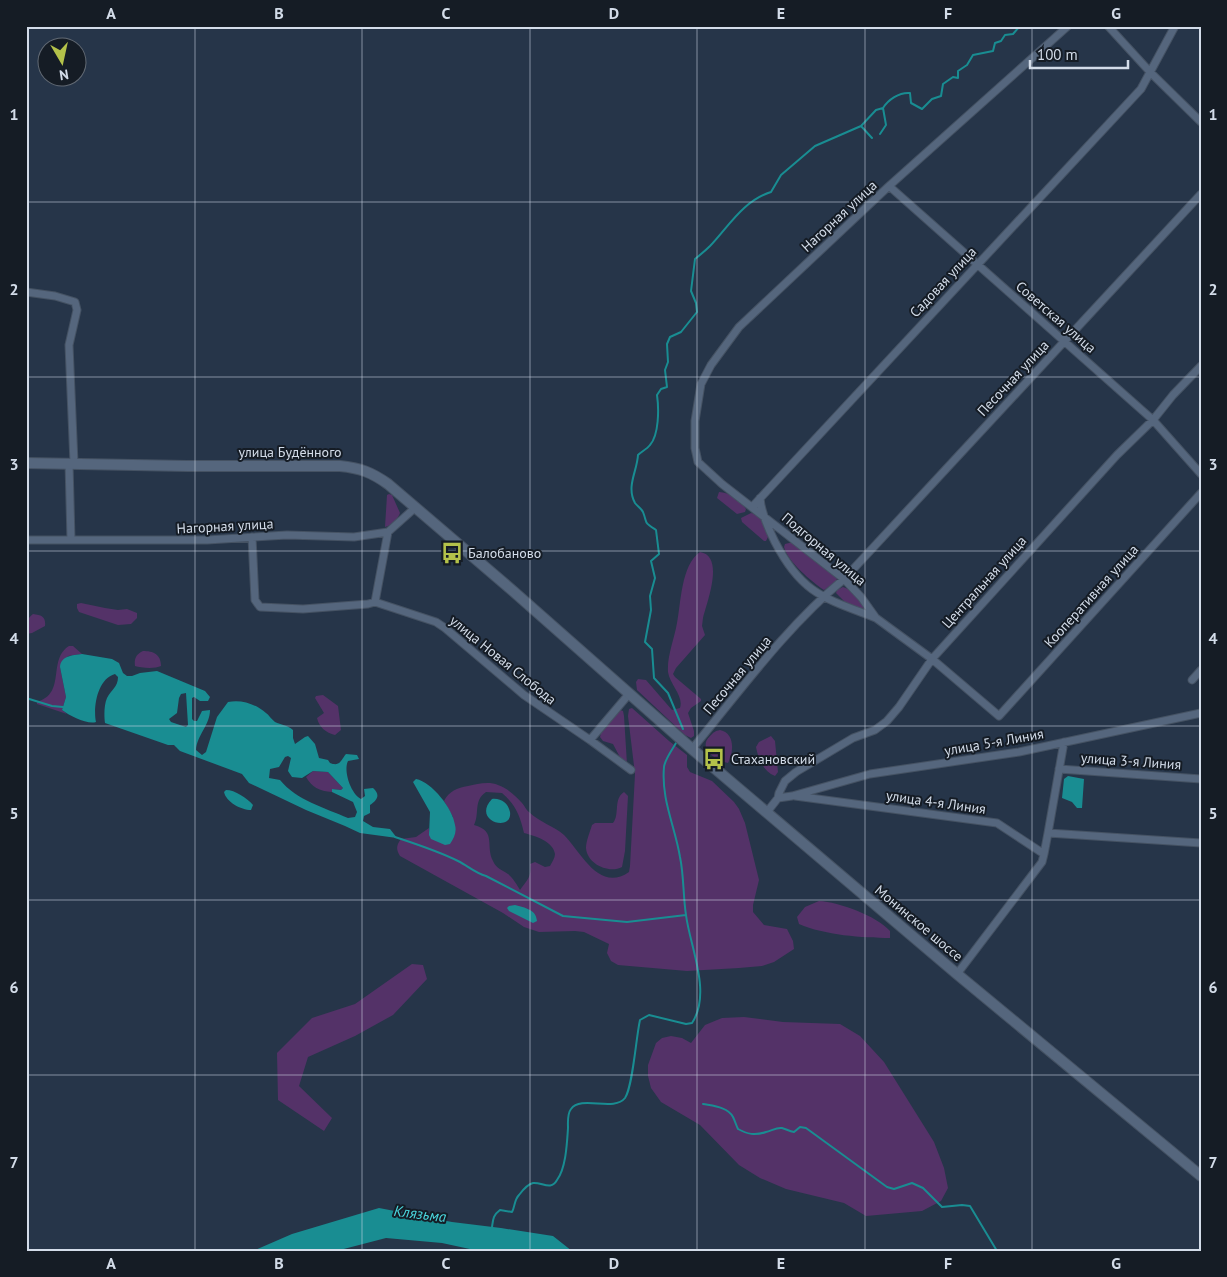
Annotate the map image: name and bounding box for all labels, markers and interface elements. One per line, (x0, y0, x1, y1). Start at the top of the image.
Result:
text: A (106, 3, 116, 23)
text: B (274, 3, 284, 23)
text: C (442, 3, 451, 23)
text: D (609, 3, 619, 23)
text: E (777, 3, 785, 23)
text: F (944, 3, 952, 23)
text: G (1111, 3, 1121, 23)
north arrow (38, 38, 88, 88)
scale bar (1030, 38, 1127, 70)
text: 100 m (1037, 45, 1078, 64)
text: N (58, 65, 70, 84)
text: 1 (9, 104, 19, 124)
text: 1 (1208, 104, 1218, 124)
street label: Нагорная улица (797, 176, 881, 256)
street label: Садовая улица (906, 243, 980, 321)
street label: Советская улица (1012, 277, 1100, 357)
text: 2 (9, 279, 19, 299)
text: 2 (1208, 279, 1218, 299)
street label: Песочная улица (973, 336, 1053, 420)
street label: улица Будённого (238, 443, 342, 461)
text: 3 (9, 454, 19, 474)
text: 3 (1208, 454, 1218, 474)
street label: Подгорная улица (778, 508, 870, 590)
street label: Нагорная улица (176, 514, 274, 538)
street label: Центральная улица (938, 532, 1030, 632)
bus stop icon: Балобаново (439, 540, 465, 566)
street label: Кооперативная улица (1040, 541, 1142, 651)
place label: Балобаново (468, 544, 541, 562)
street label: улица Новая Слобода (446, 611, 560, 709)
text: 4 (9, 628, 19, 648)
text: 4 (1208, 628, 1218, 648)
street label: Песочная улица (699, 632, 775, 718)
street label: улица 5-я Линия (943, 724, 1045, 760)
bus stop icon: Стахановский (701, 746, 727, 772)
street label: улица 3-я Линия (1080, 749, 1182, 773)
place label: Стахановский (731, 750, 815, 768)
street label: улица 4-я Линия (885, 786, 987, 818)
text: 5 (9, 803, 19, 823)
text: 5 (1208, 803, 1218, 823)
street label: Монинское шоссе (871, 881, 967, 965)
text: 6 (9, 977, 19, 997)
text: 6 (1208, 977, 1218, 997)
text: 7 (9, 1152, 19, 1172)
text: 7 (1208, 1152, 1218, 1172)
water label: Клязьма (393, 1201, 448, 1226)
text: A (106, 1253, 116, 1273)
text: B (274, 1253, 284, 1273)
text: C (442, 1253, 451, 1273)
text: D (609, 1253, 619, 1273)
text: E (777, 1253, 785, 1273)
text: F (944, 1253, 952, 1273)
text: G (1111, 1253, 1121, 1273)

